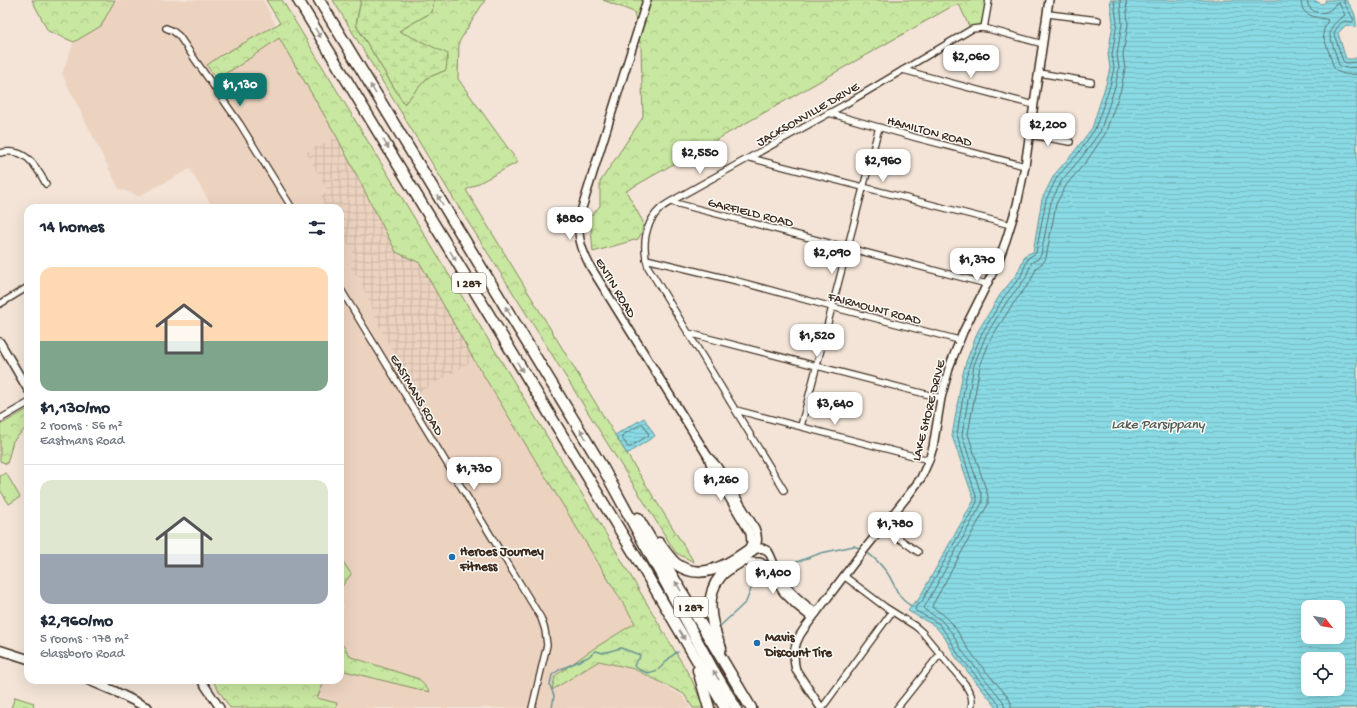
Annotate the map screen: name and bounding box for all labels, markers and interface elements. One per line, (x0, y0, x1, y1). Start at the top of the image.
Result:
one-way arrow (314, 28, 322, 38)
pin: $2,060 (938, 45, 1004, 79)
text: $2,060 (952, 50, 990, 65)
pin: $1,130 (207, 73, 273, 107)
text: $1,130 (223, 78, 257, 93)
street label: JACKSONVILLE DRIVE (754, 79, 863, 151)
one-way arrow (369, 84, 377, 94)
pin: $2,200 (1015, 113, 1081, 147)
street label: HAMILTON ROAD (885, 114, 974, 151)
text: $2,200 (1029, 118, 1067, 133)
one-way arrow (382, 138, 389, 150)
pin: $2,550 (667, 141, 733, 175)
text: $2,550 (681, 146, 719, 161)
pin: $2,960 (850, 149, 916, 183)
text: $2,960 (865, 154, 901, 169)
one-way arrow (437, 194, 444, 206)
street label: GARFIELD ROAD (706, 196, 795, 231)
pin: $880 (546, 207, 594, 241)
text: $880 (556, 212, 584, 227)
icon: filters (306, 217, 328, 239)
text: 14 homes (40, 218, 104, 238)
pin: $2,090 (799, 241, 865, 275)
text: $2,090 (813, 246, 851, 261)
pin: $1,370 (944, 248, 1010, 282)
one-way arrow (449, 251, 457, 261)
text: $1,370 (959, 253, 995, 268)
street label: ENTIN ROAD (591, 256, 639, 321)
road number: I 287 (452, 273, 486, 293)
street label: FAIRMOUNT ROAD (825, 289, 923, 329)
icon: home (148, 293, 220, 365)
one-way arrow (504, 306, 512, 316)
pin: $1,520 (784, 324, 850, 358)
text: $1,520 (799, 329, 835, 344)
street label: EASTMANS ROAD (386, 352, 446, 439)
street label: LAKE SHORE DRIVE (910, 358, 949, 463)
one-way arrow (517, 361, 524, 373)
pin: $3,640 (802, 392, 868, 426)
text: $3,640 (817, 397, 853, 412)
text: $1,130/mo (40, 399, 110, 419)
water label: Lake Parsippany (1111, 417, 1206, 434)
text: 2 rooms · 56 m² (40, 419, 123, 434)
one-way arrow (579, 428, 586, 440)
text: Eastmans Road (40, 434, 124, 449)
pin: $1,730 (441, 457, 507, 491)
text: $1,730 (456, 462, 492, 477)
pin: $1,260 (688, 468, 754, 502)
text: $1,260 (703, 473, 739, 488)
icon: home (148, 506, 220, 578)
pin: $1,780 (862, 512, 928, 546)
text: $1,780 (877, 517, 913, 532)
place label: Heroes Journey Fitness (459, 545, 544, 575)
marker: Heroes Journey Fitness (447, 552, 457, 562)
pin: $1,400 (740, 561, 806, 595)
text: $1,400 (755, 566, 791, 581)
one-way arrow (675, 580, 682, 592)
road number: I 287 (674, 597, 708, 617)
north arrow (1301, 600, 1345, 644)
map controls (1301, 600, 1345, 696)
text: $2,960/mo (40, 612, 113, 632)
one-way arrow (679, 629, 686, 641)
place label: Mavis Discount Tire (764, 631, 833, 661)
text: 5 rooms · 178 m² (40, 632, 129, 647)
marker: Mavis Discount Tire (752, 638, 762, 648)
text: Glassboro Road (40, 647, 124, 662)
button: locate (1301, 652, 1345, 696)
one-way arrow (712, 669, 719, 681)

